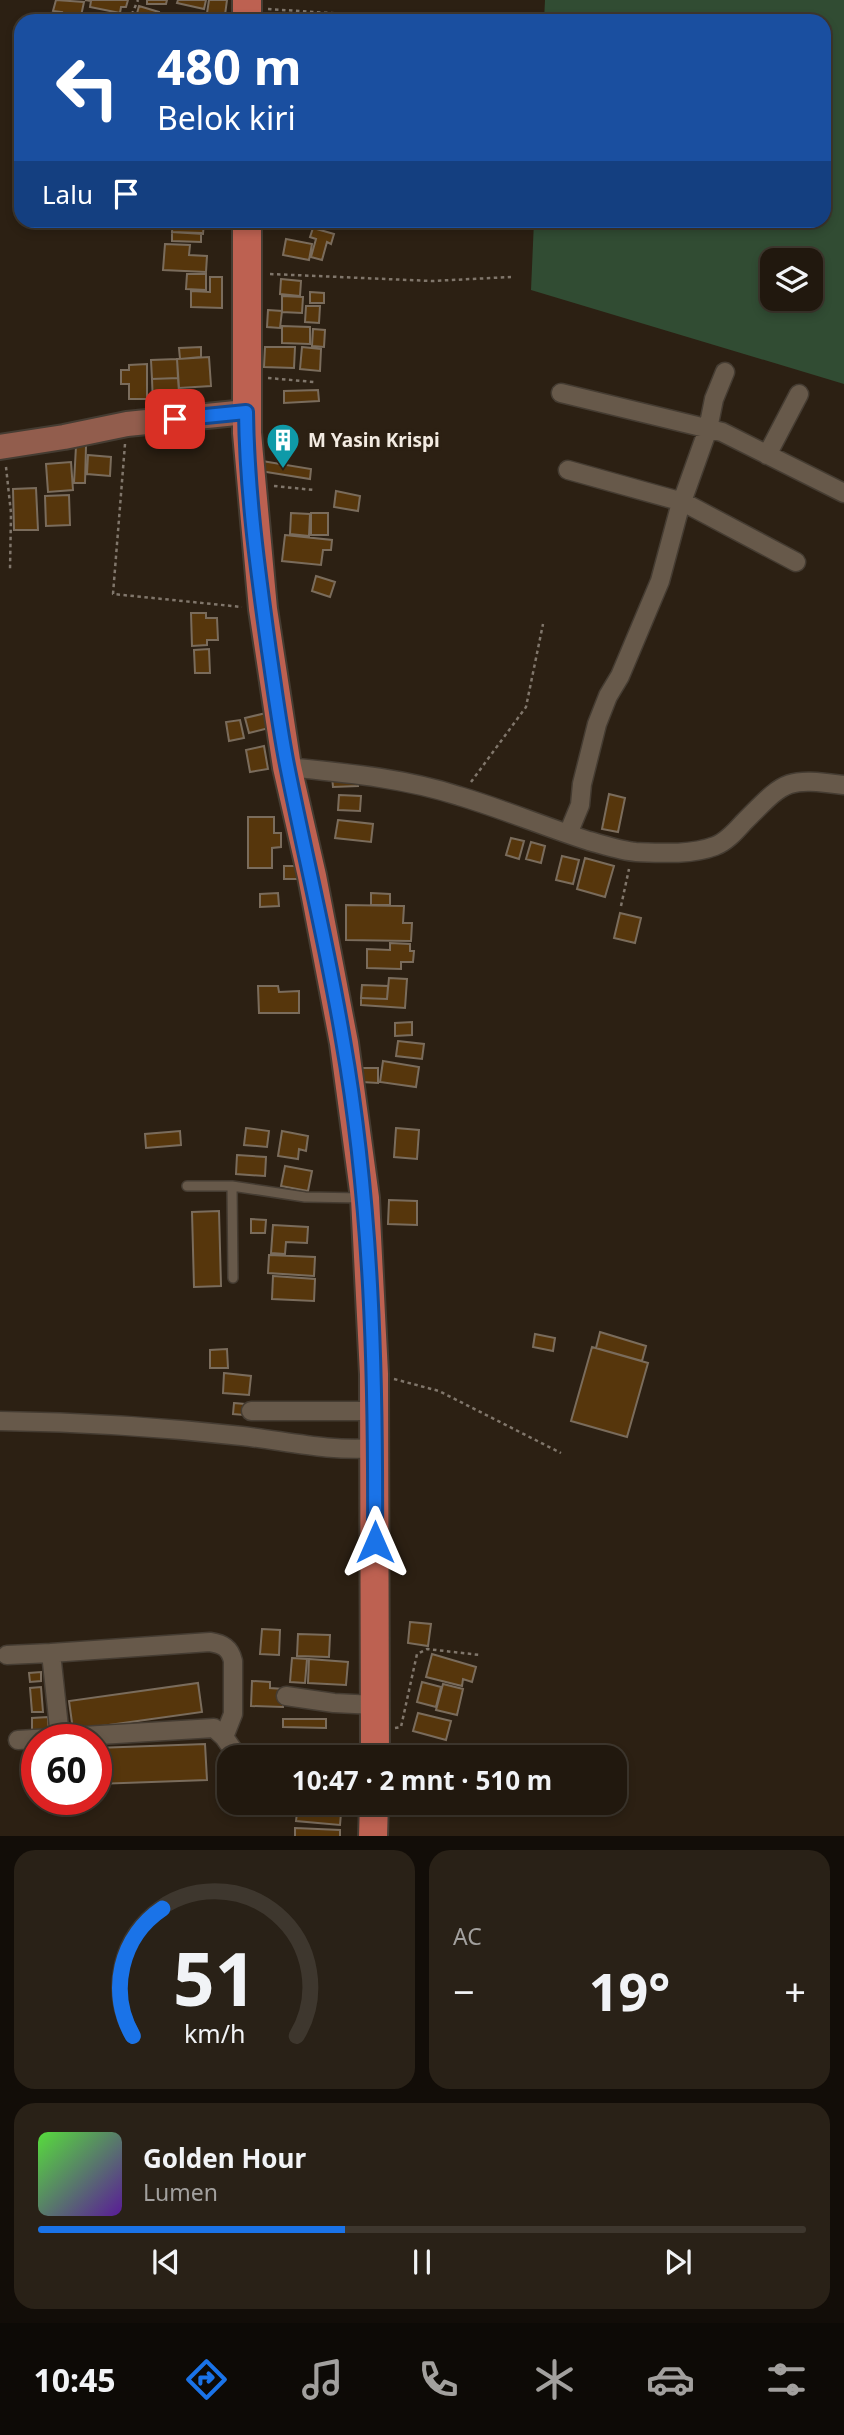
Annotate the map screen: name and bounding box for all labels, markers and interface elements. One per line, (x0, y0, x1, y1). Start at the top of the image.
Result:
text: 480 m (157, 33, 302, 99)
icon: left (42, 42, 133, 133)
text: Belok kiri (157, 96, 296, 139)
icon: arrive (107, 175, 145, 213)
text: Lalu (42, 176, 93, 212)
map controls (760, 248, 823, 311)
button: layers (760, 248, 823, 311)
pin (145, 389, 205, 449)
icon: arrive (156, 400, 194, 438)
building icon: M Yasin Krispi (264, 421, 302, 470)
place label: M Yasin Krispi (308, 427, 440, 453)
position arrow (338, 1505, 412, 1579)
speed limit sign: 60 (21, 1724, 112, 1815)
text: 10:47 · 2 mnt · 510 m (292, 1762, 552, 1798)
text: AC (453, 1920, 482, 1952)
text: 51 (173, 1928, 256, 2027)
text: 19° (589, 1955, 670, 2026)
text: − (453, 1965, 475, 2017)
text: + (784, 1965, 806, 2017)
text: km/h (184, 2015, 245, 2049)
text: Golden Hour (143, 2140, 306, 2176)
text: Lumen (143, 2176, 218, 2208)
icon: previous (147, 2243, 185, 2281)
icon: pause (403, 2243, 441, 2281)
icon: next (659, 2243, 697, 2281)
icon: directions (182, 2355, 231, 2404)
icon: music (298, 2355, 347, 2404)
icon: phone (414, 2355, 463, 2404)
icon: climate (530, 2355, 579, 2404)
icon: car (646, 2355, 695, 2404)
icon: filters (762, 2355, 811, 2404)
text: 10:45 (33, 2358, 116, 2401)

